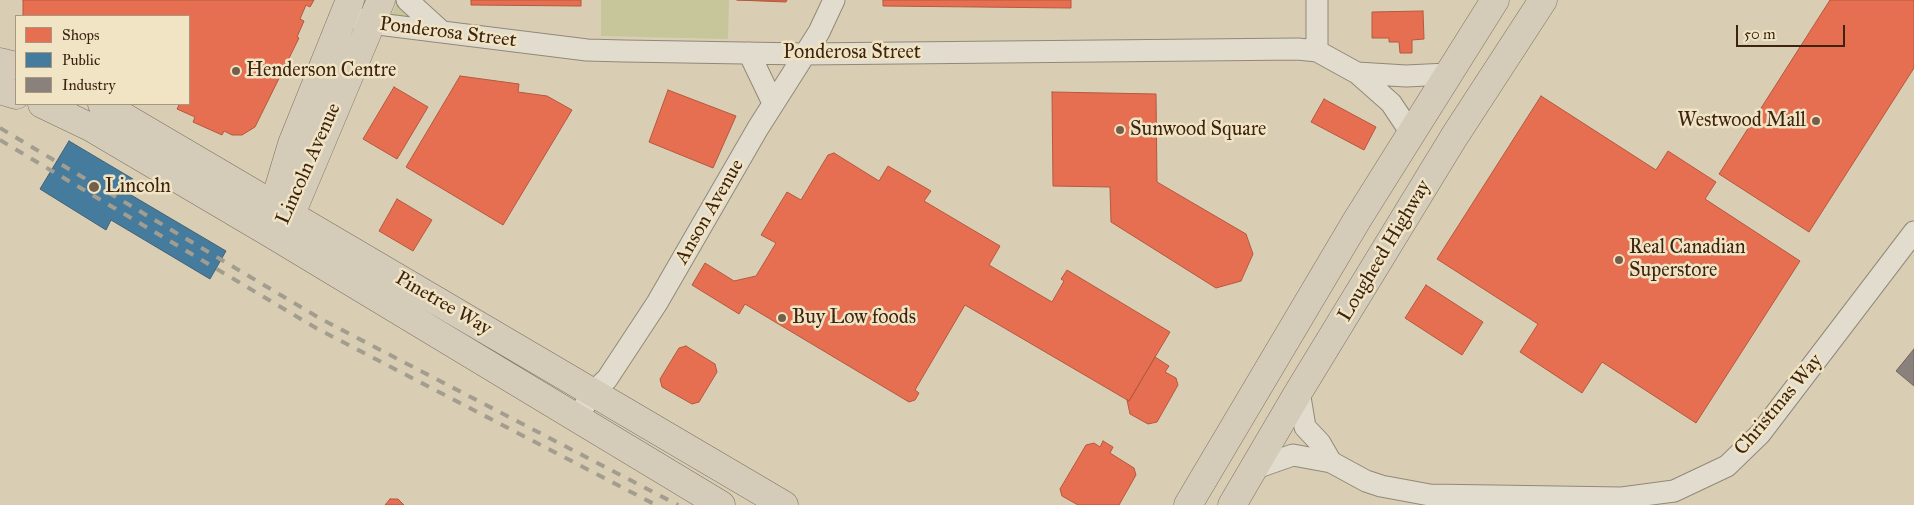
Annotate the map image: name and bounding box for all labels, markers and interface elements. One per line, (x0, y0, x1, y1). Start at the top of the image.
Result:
street label: Ponderosa Street (378, 13, 518, 53)
legend (15, 15, 190, 105)
scale bar (1739, 15, 1848, 47)
text: 50 m (1744, 25, 1776, 43)
text: Shops (62, 26, 100, 44)
street label: Ponderosa Street (783, 41, 921, 65)
text: Public (62, 51, 100, 69)
place label: Henderson Centre (246, 59, 396, 83)
marker: Henderson Centre (230, 65, 242, 77)
text: Industry (62, 76, 116, 94)
street label: Lincoln Avenue (272, 100, 346, 228)
place label: Westwood Mall (1677, 109, 1806, 133)
marker: Westwood Mall (1810, 115, 1822, 127)
place label: Sunwood Square (1130, 118, 1266, 142)
marker: Sunwood Square (1114, 124, 1126, 136)
street label: Anson Avenue (670, 155, 750, 269)
place label: Lincoln (105, 175, 171, 199)
street label: Lougheed Highway (1333, 176, 1437, 326)
marker: Lincoln (87, 180, 101, 194)
place label: Real Canadian Superstore (1629, 236, 1746, 283)
marker: Real Canadian Superstore (1613, 254, 1625, 266)
street label: Pinetree Way (391, 267, 495, 341)
place label: Buy Low foods (792, 306, 916, 330)
marker: Buy Low foods (776, 312, 788, 324)
street label: Christmas Way (1730, 350, 1828, 460)

